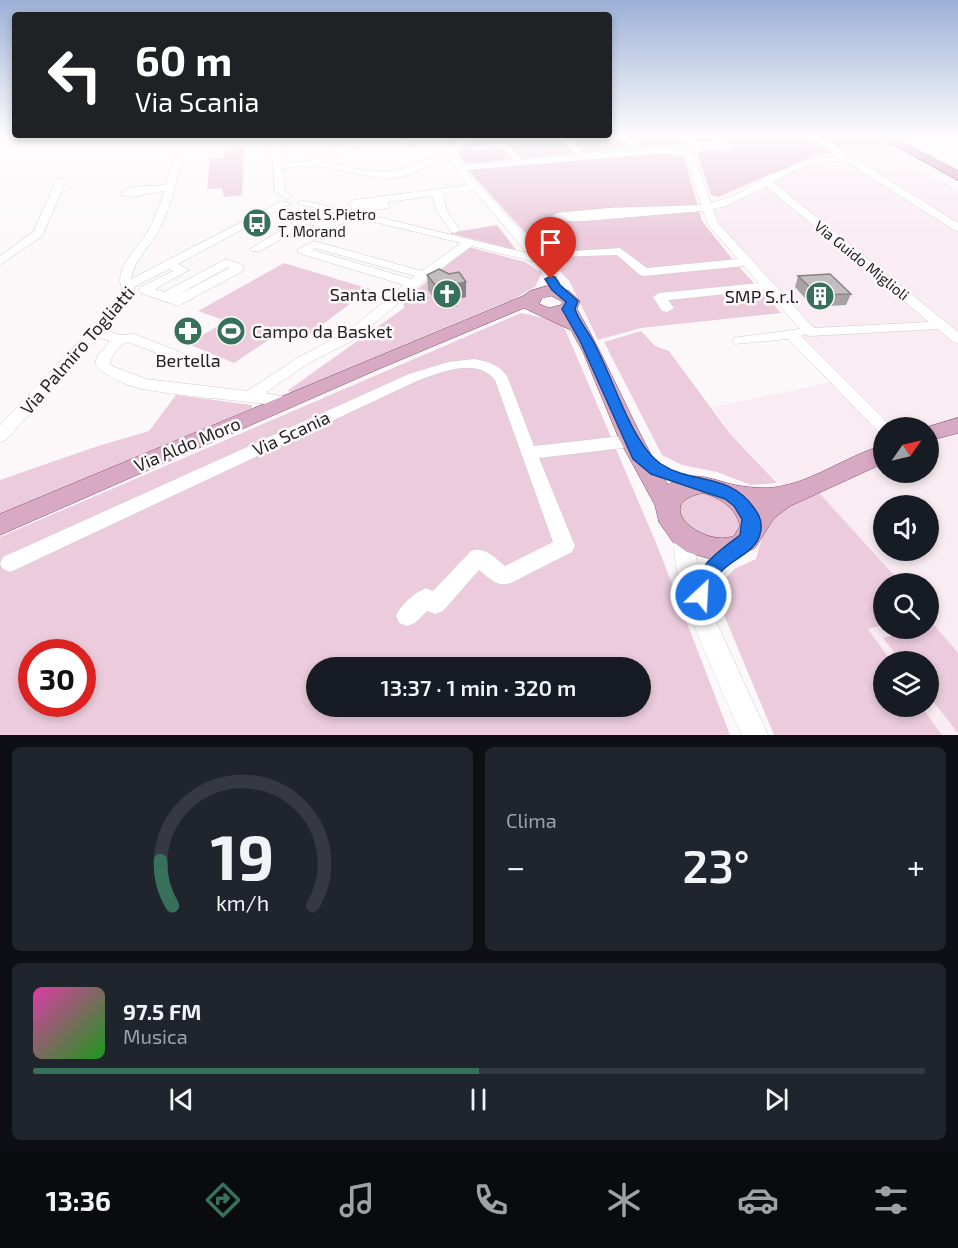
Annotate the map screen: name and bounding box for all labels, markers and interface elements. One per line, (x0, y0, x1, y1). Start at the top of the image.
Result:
text: 60 m (135, 34, 232, 84)
icon: left (36, 36, 114, 114)
text: Via Scania (135, 85, 259, 117)
place label: Castel S.Pietro T. Morand (278, 205, 376, 240)
bus stop icon: Castel S.Pietro T. Morand (241, 207, 273, 239)
street label: Via Guido Miglioli (811, 216, 913, 304)
pin (525, 217, 576, 279)
icon: arrive (534, 226, 567, 259)
church icon: Santa Clelia (431, 278, 463, 310)
building icon: SMP S.r.l. (804, 280, 836, 312)
street label: Via Palmiro Togliatti (15, 281, 139, 419)
place label: Santa Clelia (330, 283, 426, 305)
place label: SMP S.r.l. (725, 285, 799, 307)
pharmacy icon: Bertella (172, 315, 204, 347)
sports icon: Campo da Basket (215, 315, 247, 347)
place label: Campo da Basket (252, 320, 393, 342)
place label: Bertella (155, 349, 221, 371)
street label: Via Scania (249, 406, 333, 460)
street label: Via Aldo Moro (131, 412, 243, 476)
north arrow (873, 417, 939, 483)
map controls (873, 417, 939, 717)
button: sound (873, 495, 939, 561)
position arrow (669, 563, 733, 627)
button: search (873, 573, 939, 639)
speed limit sign: 30 (18, 639, 96, 717)
button: layers (873, 651, 939, 717)
text: 13:37 · 1 min · 320 m (381, 674, 576, 700)
text: Clima (506, 808, 557, 832)
text: 19 (211, 818, 274, 893)
text: 23° (683, 838, 750, 892)
text: − (506, 846, 525, 886)
text: + (907, 846, 925, 886)
text: km/h (216, 890, 269, 915)
text: 97.5 FM (123, 998, 201, 1024)
text: Musica (123, 1024, 188, 1048)
icon: previous (165, 1083, 198, 1116)
icon: pause (462, 1083, 495, 1116)
icon: next (760, 1083, 793, 1116)
icon: directions (202, 1179, 244, 1221)
icon: music (336, 1179, 378, 1221)
icon: phone (470, 1179, 512, 1221)
icon: climate (603, 1179, 645, 1221)
icon: car (737, 1179, 779, 1221)
icon: filters (870, 1179, 912, 1221)
text: 13:36 (46, 1184, 111, 1216)

